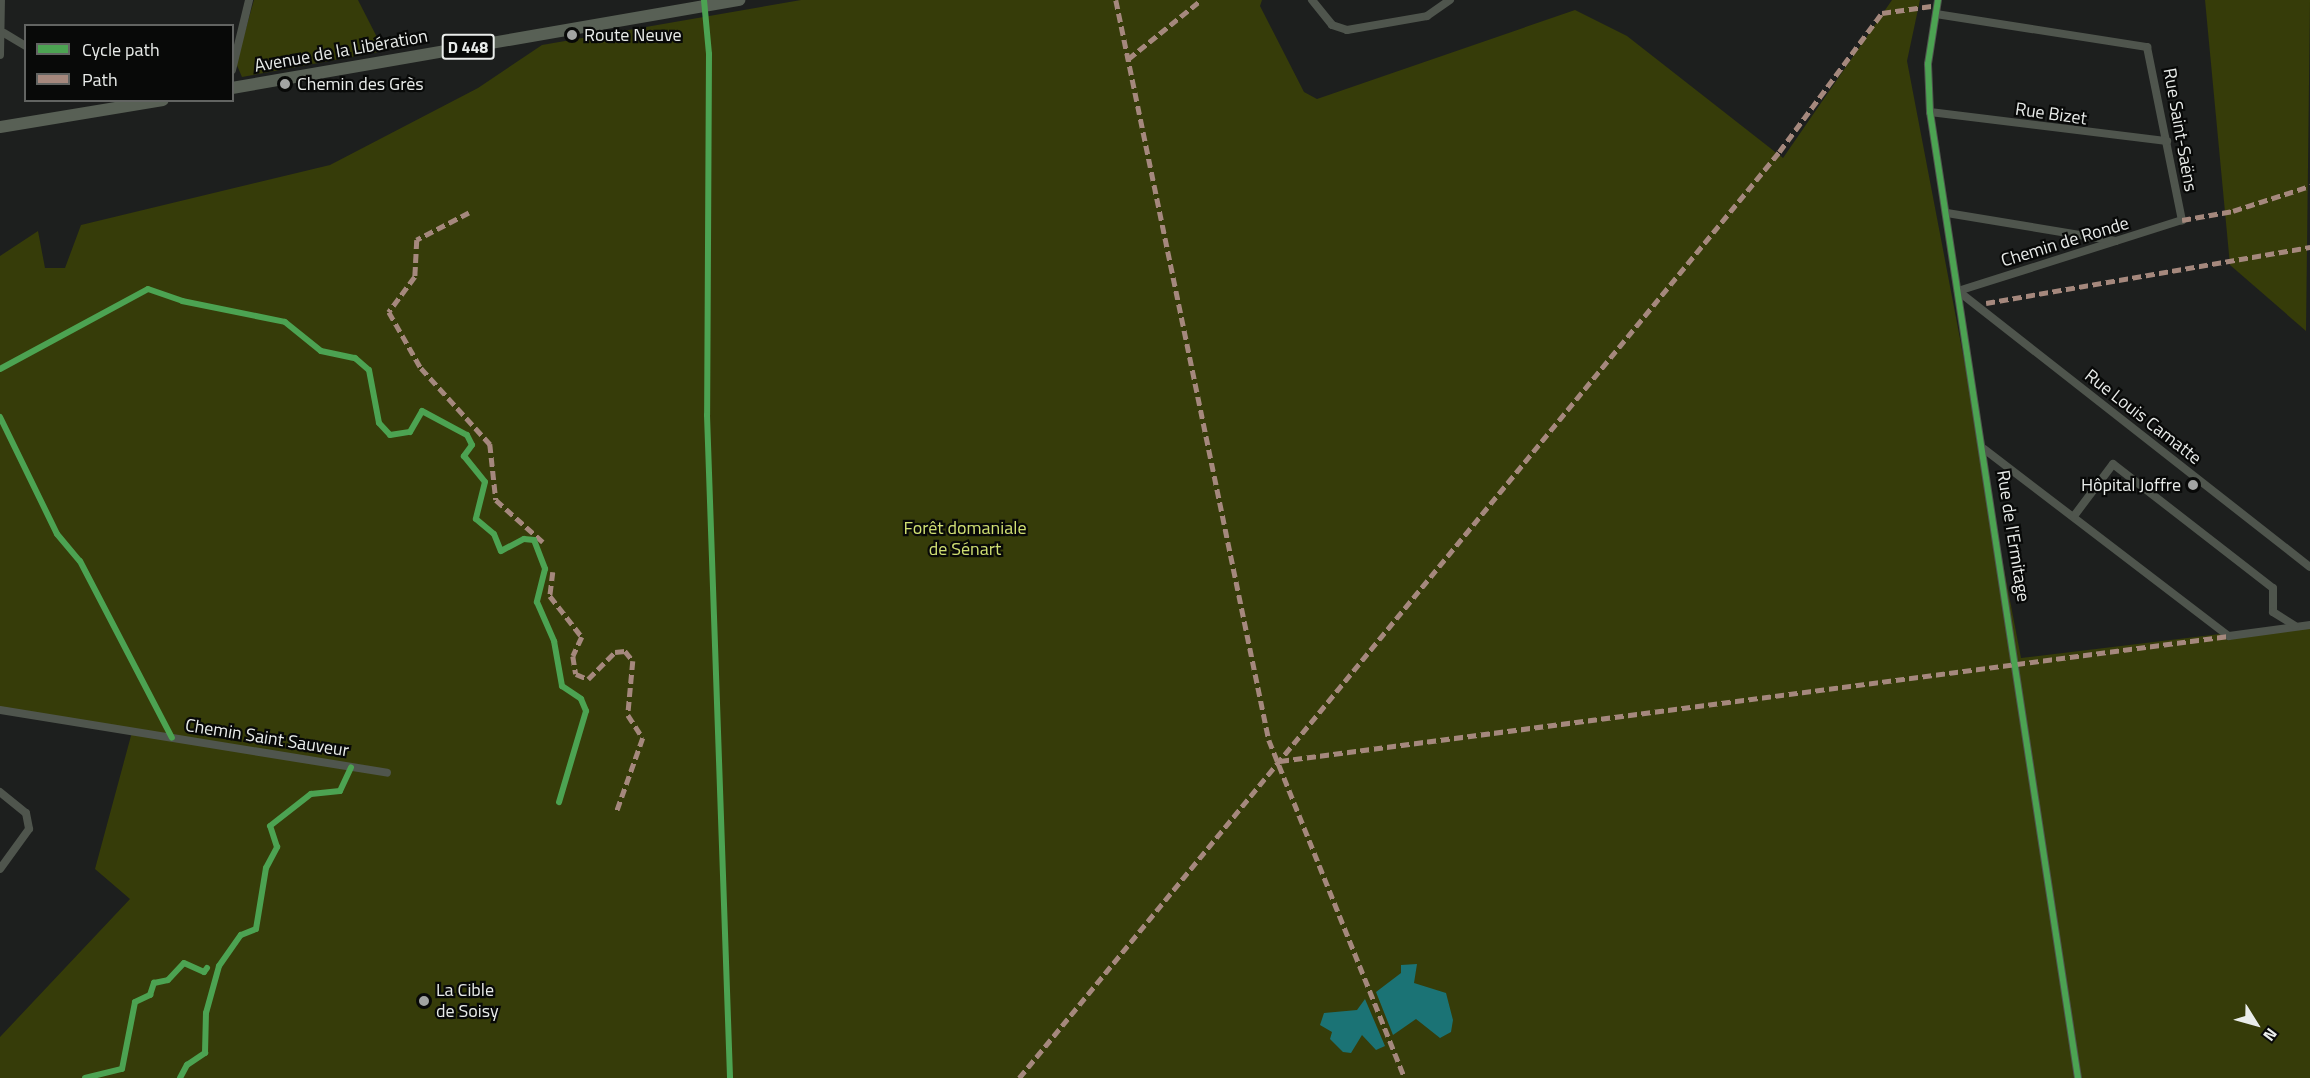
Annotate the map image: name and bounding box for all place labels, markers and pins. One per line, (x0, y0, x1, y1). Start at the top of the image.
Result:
place label: Route Neuve (584, 24, 682, 46)
marker: Route Neuve (565, 28, 579, 42)
place label: Chemin des Grès (297, 73, 424, 95)
marker: Chemin des Grès (278, 77, 292, 91)
place label: Hôpital Joffre (2081, 474, 2181, 496)
marker: Hôpital Joffre (2186, 478, 2200, 492)
place label: La Cible de Soisy (436, 980, 499, 1022)
marker: La Cible de Soisy (417, 994, 431, 1008)

